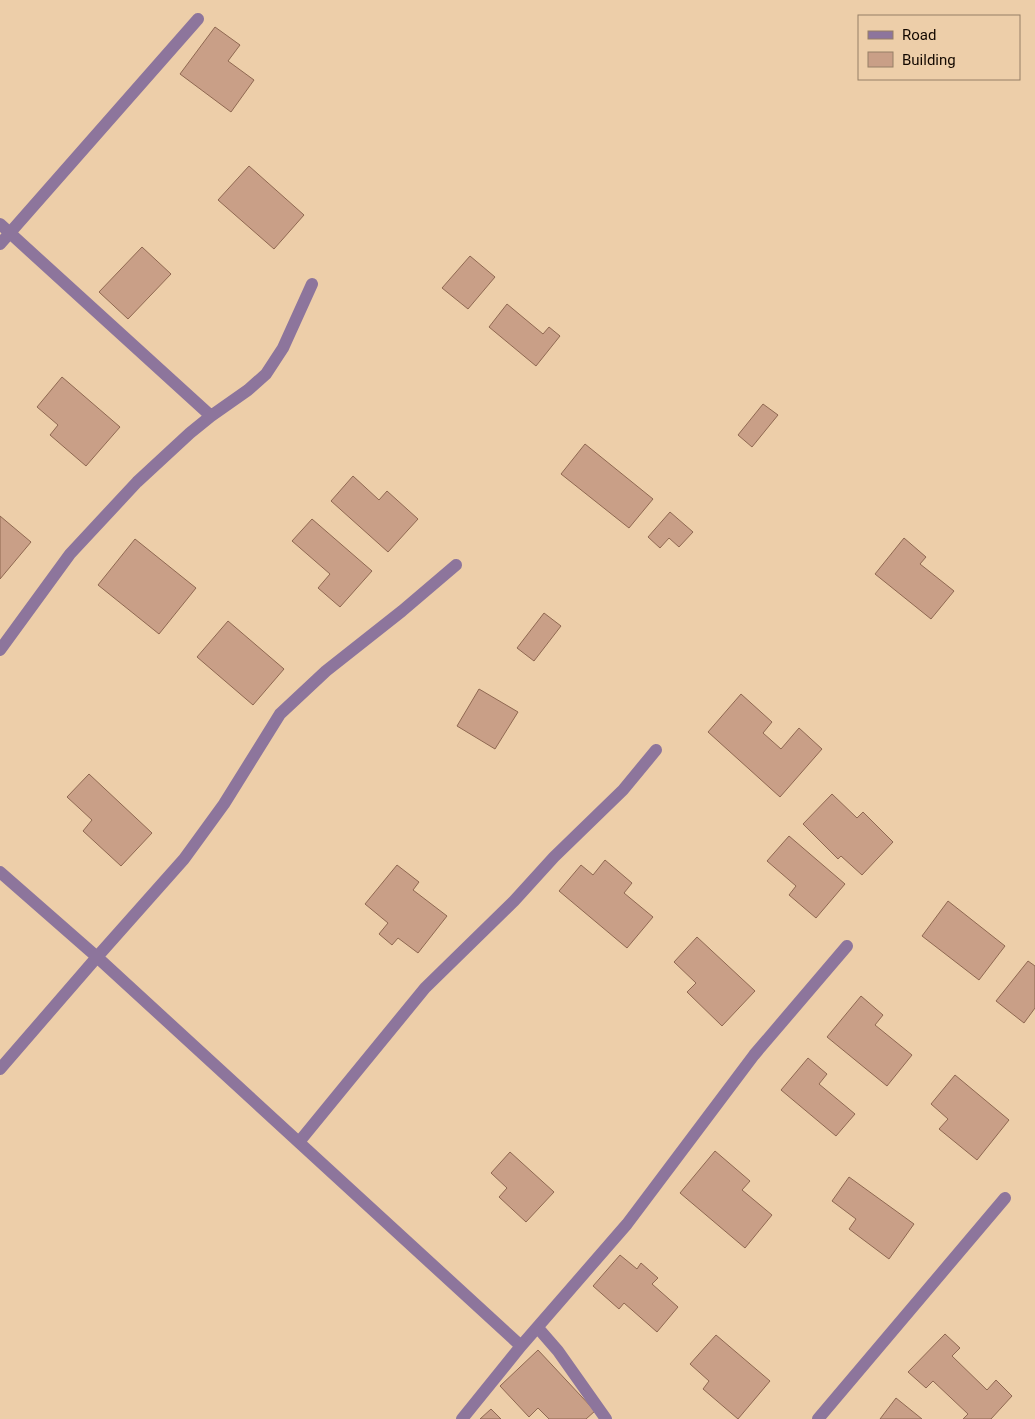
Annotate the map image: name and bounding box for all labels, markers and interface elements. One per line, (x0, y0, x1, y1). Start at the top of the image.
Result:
legend (858, 15, 1020, 80)
text: Road (902, 26, 936, 44)
text: Building (902, 51, 956, 69)

